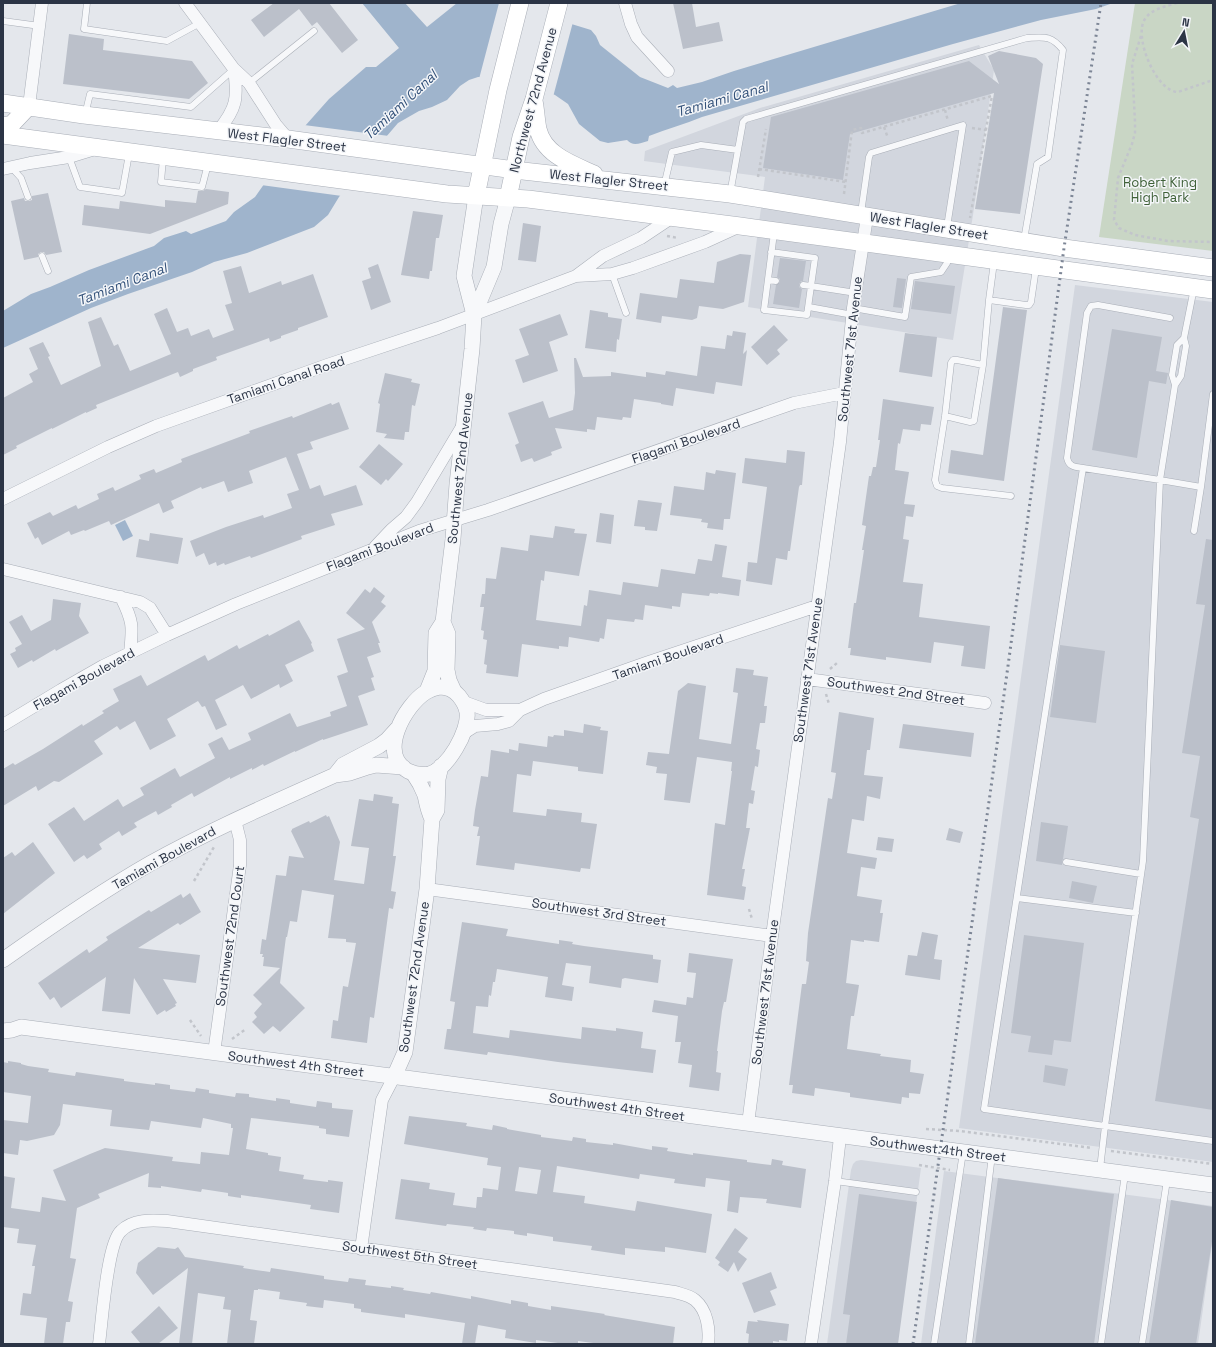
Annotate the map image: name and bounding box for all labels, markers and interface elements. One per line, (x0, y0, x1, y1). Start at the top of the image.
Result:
north arrow (1164, 12, 1204, 52)
text: N (1181, 15, 1191, 30)
street label: Northwest 72nd Avenue (505, 25, 561, 175)
water label: Tamiami Canal (359, 65, 442, 144)
water label: Tamiami Canal (674, 77, 772, 121)
street label: West Flagler Street (227, 124, 347, 156)
street label: West Flagler Street (549, 165, 669, 195)
park label: Robert King High Park (1123, 174, 1197, 206)
street label: West Flagler Street (869, 208, 989, 244)
water label: Tamiami Canal (75, 258, 171, 309)
street label: Southwest 71st Avenue (834, 275, 866, 423)
street label: Tamiami Canal Road (225, 352, 347, 408)
street label: Southwest 72nd Avenue (444, 391, 476, 545)
street label: Flagami Boulevard (630, 414, 742, 468)
street label: Flagami Boulevard (324, 519, 436, 575)
street label: Southwest 71st Avenue (789, 596, 827, 744)
street label: Tamiami Boulevard (610, 630, 726, 684)
street label: Flagami Boulevard (30, 644, 138, 714)
street label: Southwest 2nd Street (826, 673, 966, 709)
street label: Tamiami Boulevard (109, 822, 219, 894)
street label: Southwest 72nd Court (212, 865, 248, 1007)
street label: Southwest 3rd Street (531, 894, 667, 930)
street label: Southwest 72nd Avenue (395, 900, 433, 1054)
street label: Southwest 71st Avenue (748, 918, 782, 1066)
street label: Southwest 4th Street (227, 1047, 365, 1081)
street label: Southwest 4th Street (548, 1089, 686, 1125)
street label: Southwest 4th Street (869, 1132, 1007, 1166)
street label: Southwest 5th Street (341, 1237, 479, 1273)

